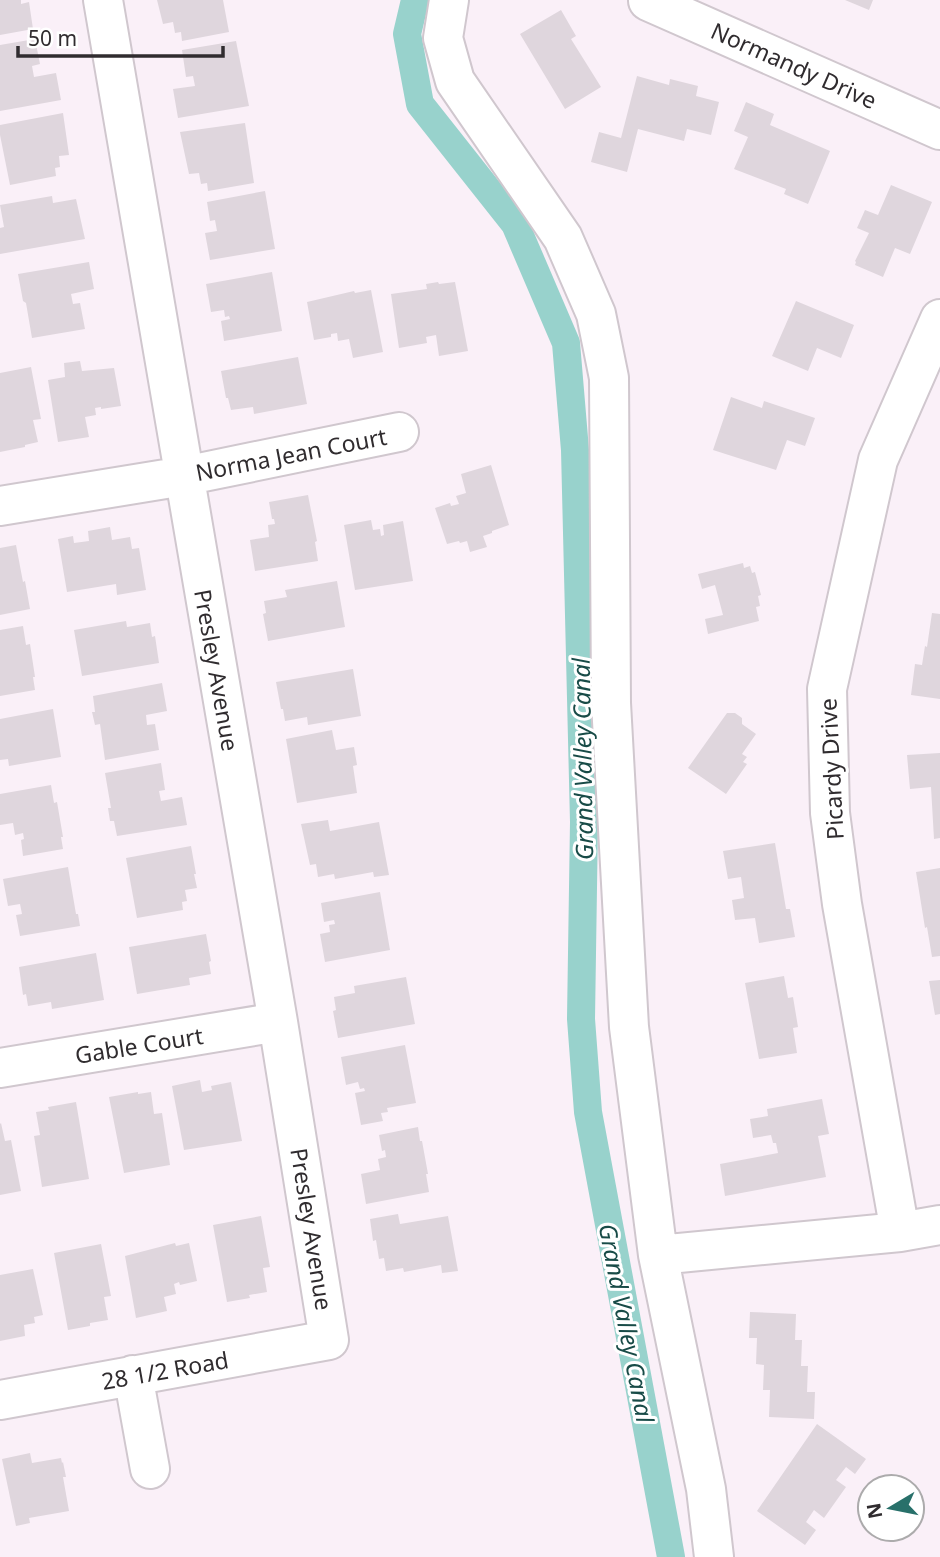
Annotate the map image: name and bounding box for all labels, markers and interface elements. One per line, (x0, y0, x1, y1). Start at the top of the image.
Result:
scale bar (18, 14, 222, 58)
street label: Normandy Drive (706, 14, 882, 116)
text: 50 m (28, 24, 77, 52)
street label: Norma Jean Court (193, 420, 389, 488)
street label: Presley Avenue (187, 587, 247, 753)
water label: Grand Valley Canal (564, 657, 600, 860)
street label: Picardy Drive (811, 697, 851, 841)
street label: Gable Court (73, 1019, 205, 1071)
street label: Presley Avenue (283, 1146, 341, 1312)
water label: Grand Valley Canal (592, 1221, 663, 1426)
street label: 28 1/2 Road (99, 1343, 231, 1397)
north arrow (856, 1473, 926, 1543)
text: N (860, 1501, 888, 1521)

